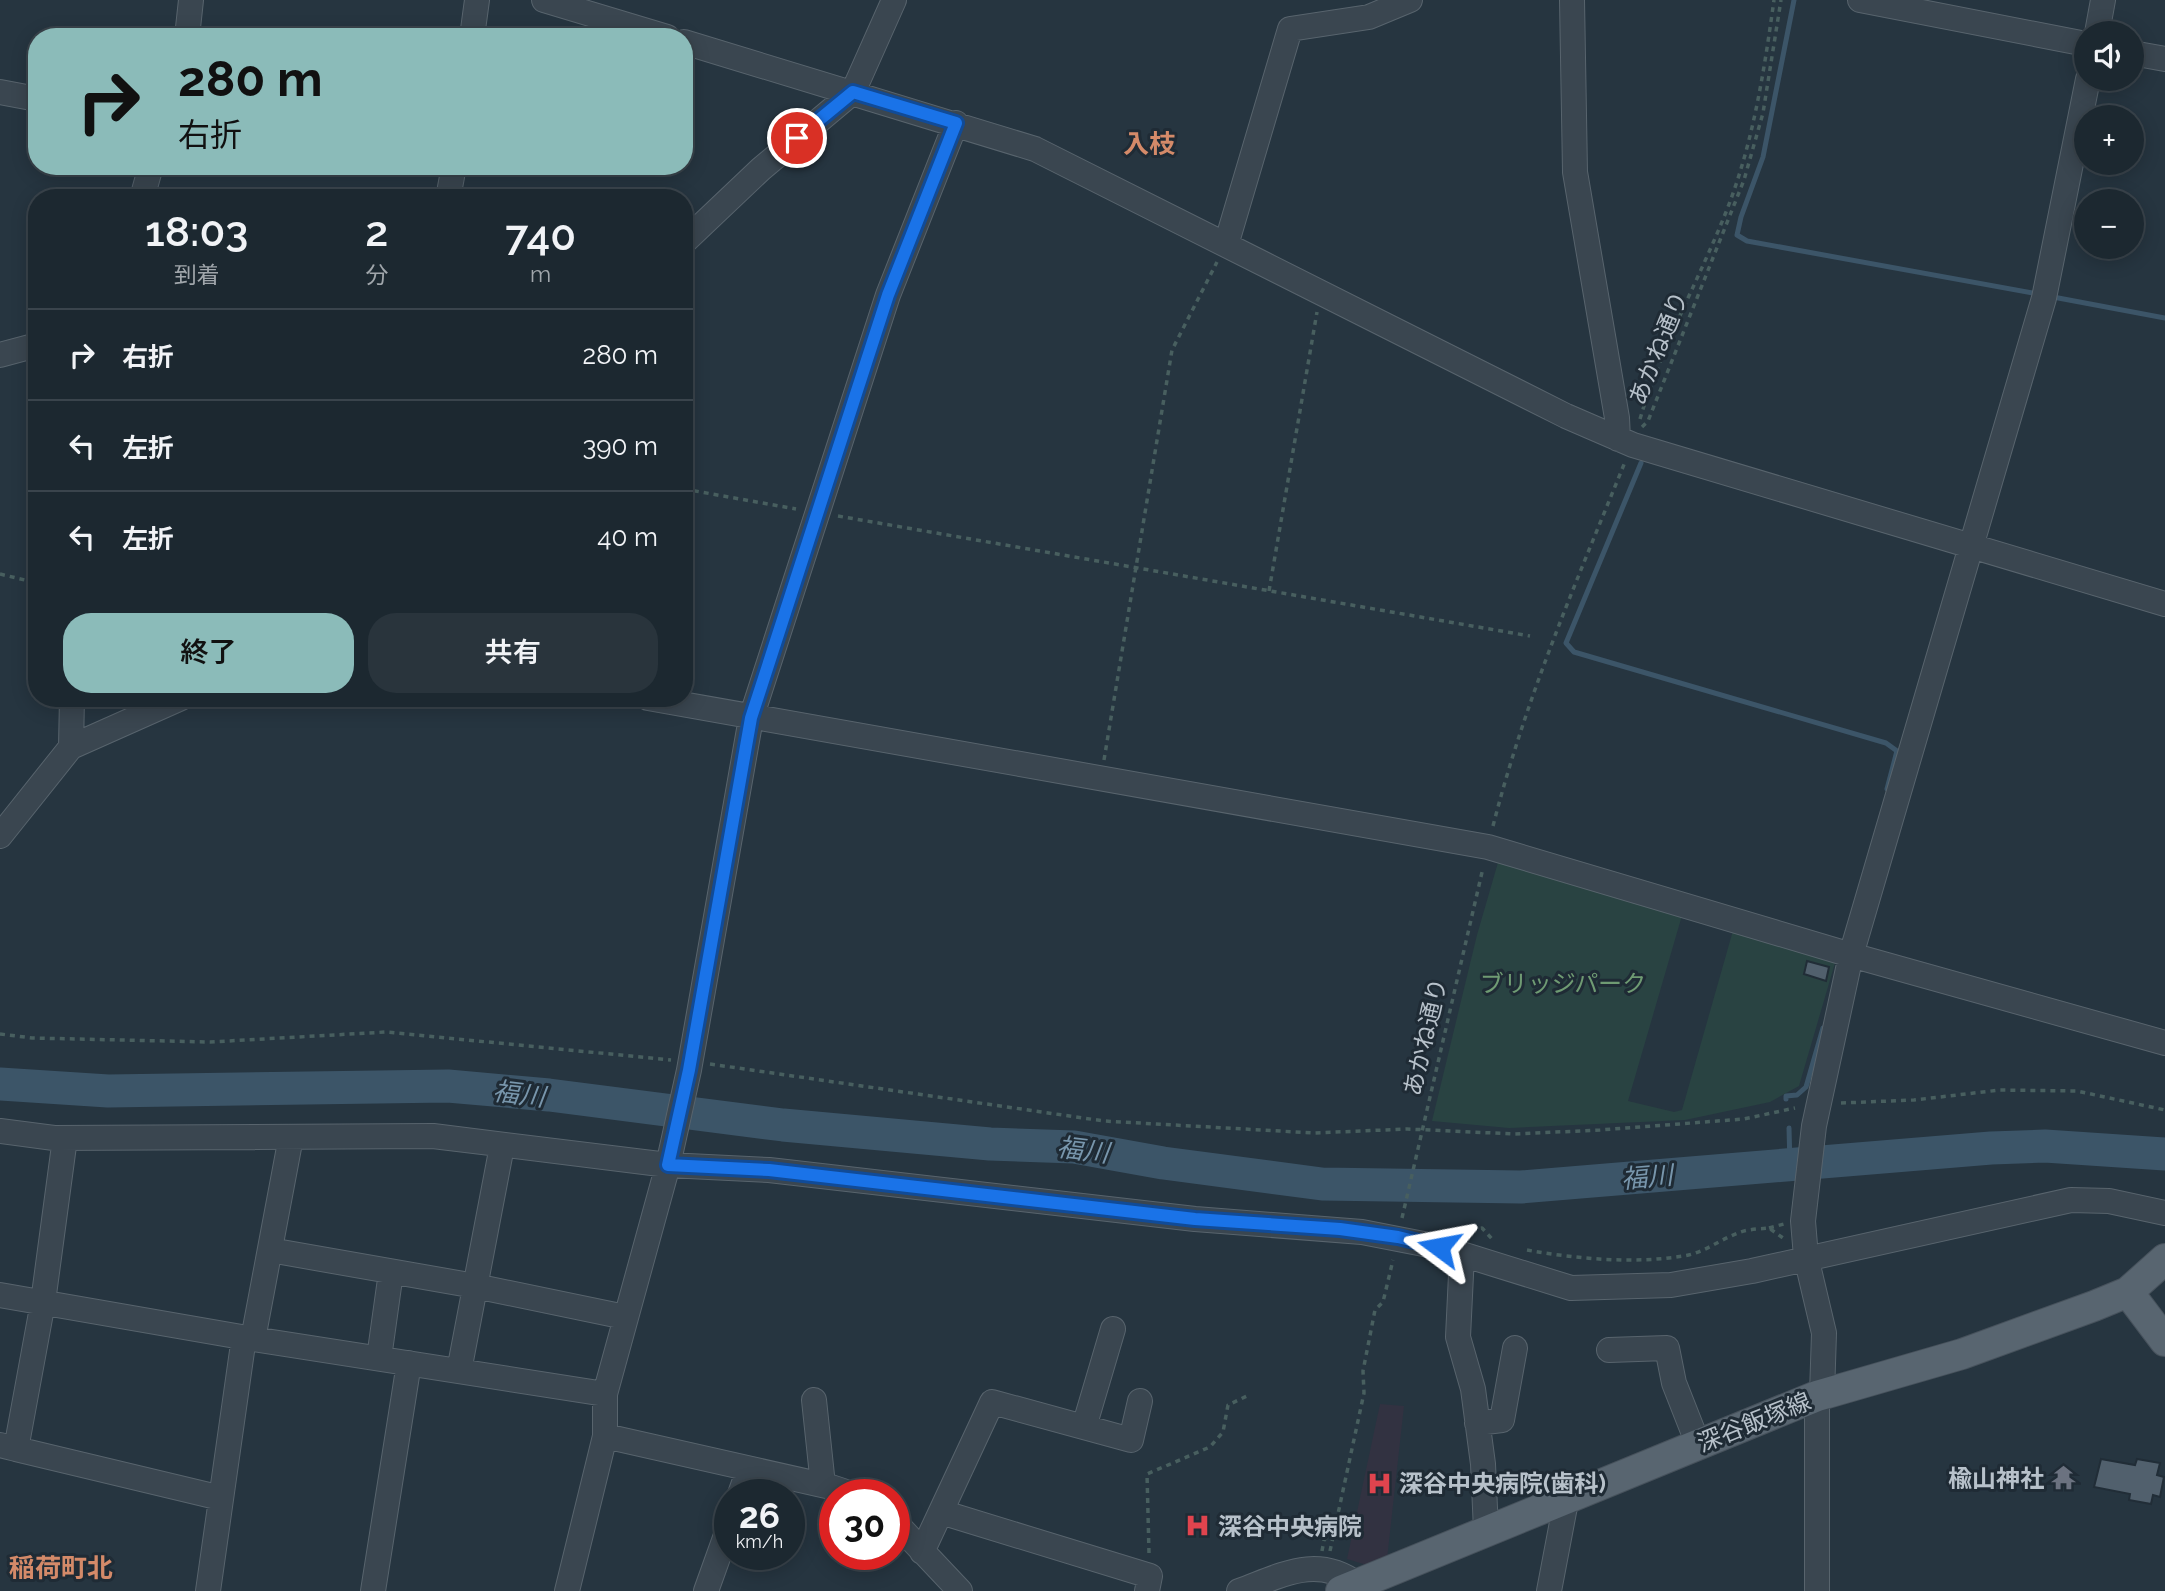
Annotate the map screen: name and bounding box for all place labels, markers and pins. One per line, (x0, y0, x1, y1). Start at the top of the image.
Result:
pin (767, 108, 827, 168)
place label: 楡山神社 (1948, 1464, 2044, 1493)
temple icon: 楡山神社 (2050, 1464, 2078, 1492)
hospital icon: 深谷中央病院(歯科) (1365, 1469, 1393, 1497)
place label: 深谷中央病院(歯科) (1399, 1469, 1606, 1498)
hospital icon: 深谷中央病院 (1184, 1512, 1212, 1540)
place label: 深谷中央病院 (1218, 1512, 1362, 1541)

